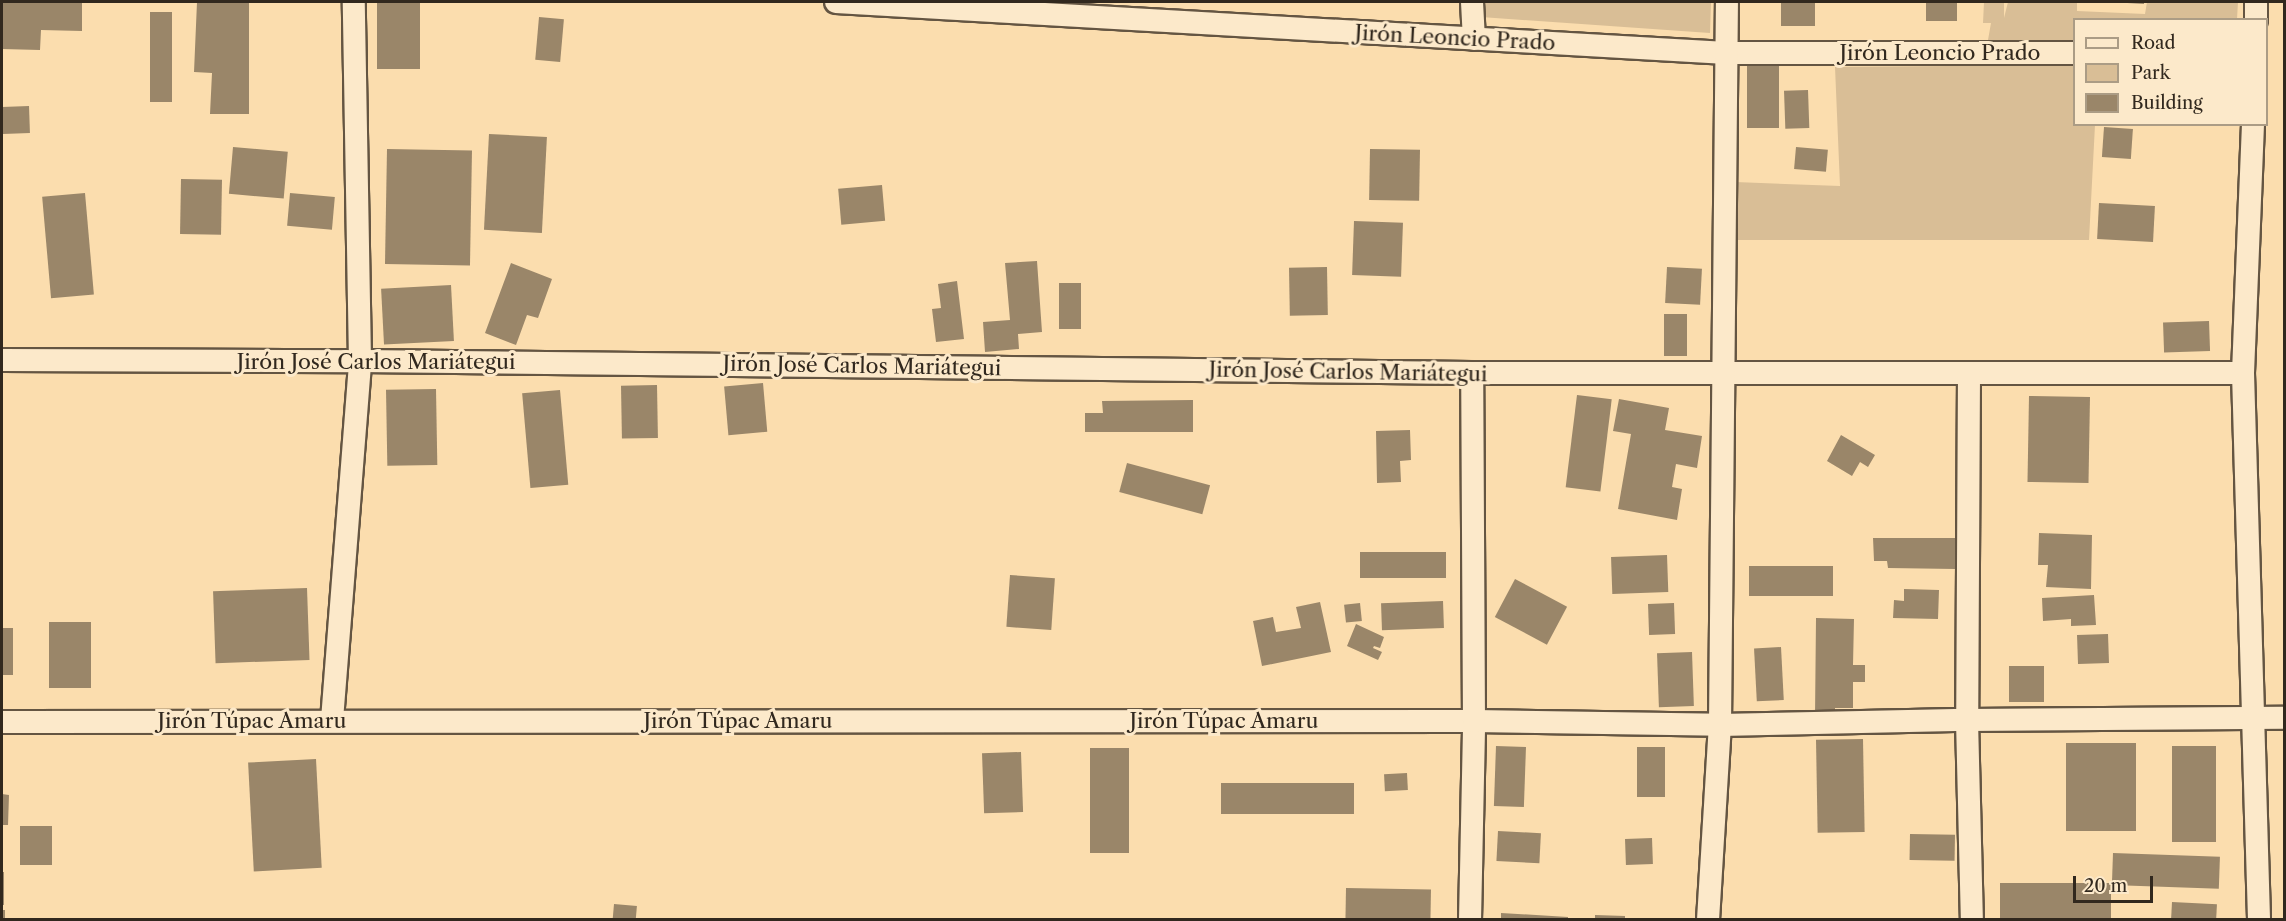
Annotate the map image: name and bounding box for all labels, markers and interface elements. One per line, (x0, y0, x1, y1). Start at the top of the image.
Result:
legend (2073, 18, 2268, 126)
street label: Jirón Leoncio Prado (1354, 20, 1556, 56)
text: Road (2131, 32, 2176, 54)
street label: Jirón Leoncio Prado (1840, 40, 2040, 66)
text: Park (2131, 62, 2170, 84)
text: Building (2131, 92, 2203, 114)
street label: Jirón José Carlos Mariátegui (237, 349, 515, 375)
street label: Jirón José Carlos Mariátegui (723, 351, 1001, 381)
street label: Jirón José Carlos Mariátegui (1209, 357, 1487, 387)
street label: Jirón Túpac Amaru (157, 708, 347, 734)
street label: Jirón Túpac Amaru (643, 708, 833, 734)
street label: Jirón Túpac Amaru (1129, 708, 1319, 734)
scale bar (2076, 864, 2156, 902)
text: 20 m (2084, 875, 2127, 897)

